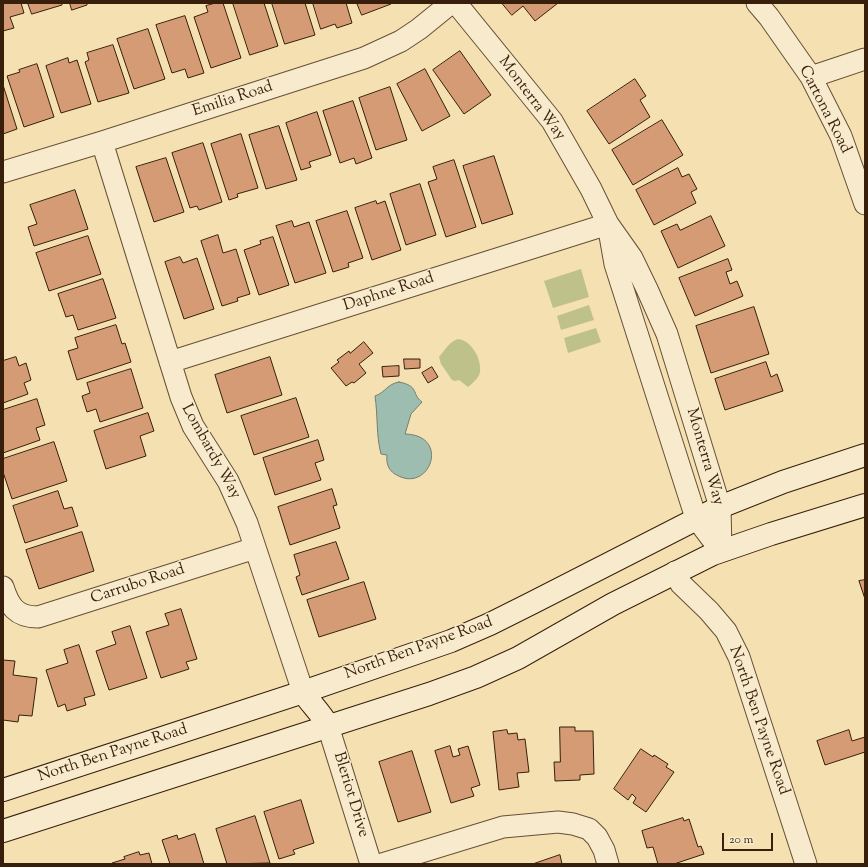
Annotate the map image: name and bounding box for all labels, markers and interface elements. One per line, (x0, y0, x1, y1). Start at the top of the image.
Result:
street label: Monterra Way (493, 53, 569, 145)
street label: Cartona Road (794, 63, 854, 157)
street label: Emilia Road (190, 78, 276, 122)
street label: Daphne Road (341, 269, 437, 317)
street label: Lombardy Way (176, 401, 244, 503)
street label: Monterra Way (681, 406, 727, 508)
street label: Carrubo Road (89, 561, 187, 609)
street label: North Ben Payne Road (342, 613, 496, 685)
street label: North Ben Payne Road (724, 644, 792, 798)
street label: North Ben Payne Road (36, 721, 190, 787)
street label: Bleriot Drive (328, 750, 372, 840)
scale bar (724, 825, 775, 851)
text: 20 m (729, 831, 753, 849)

